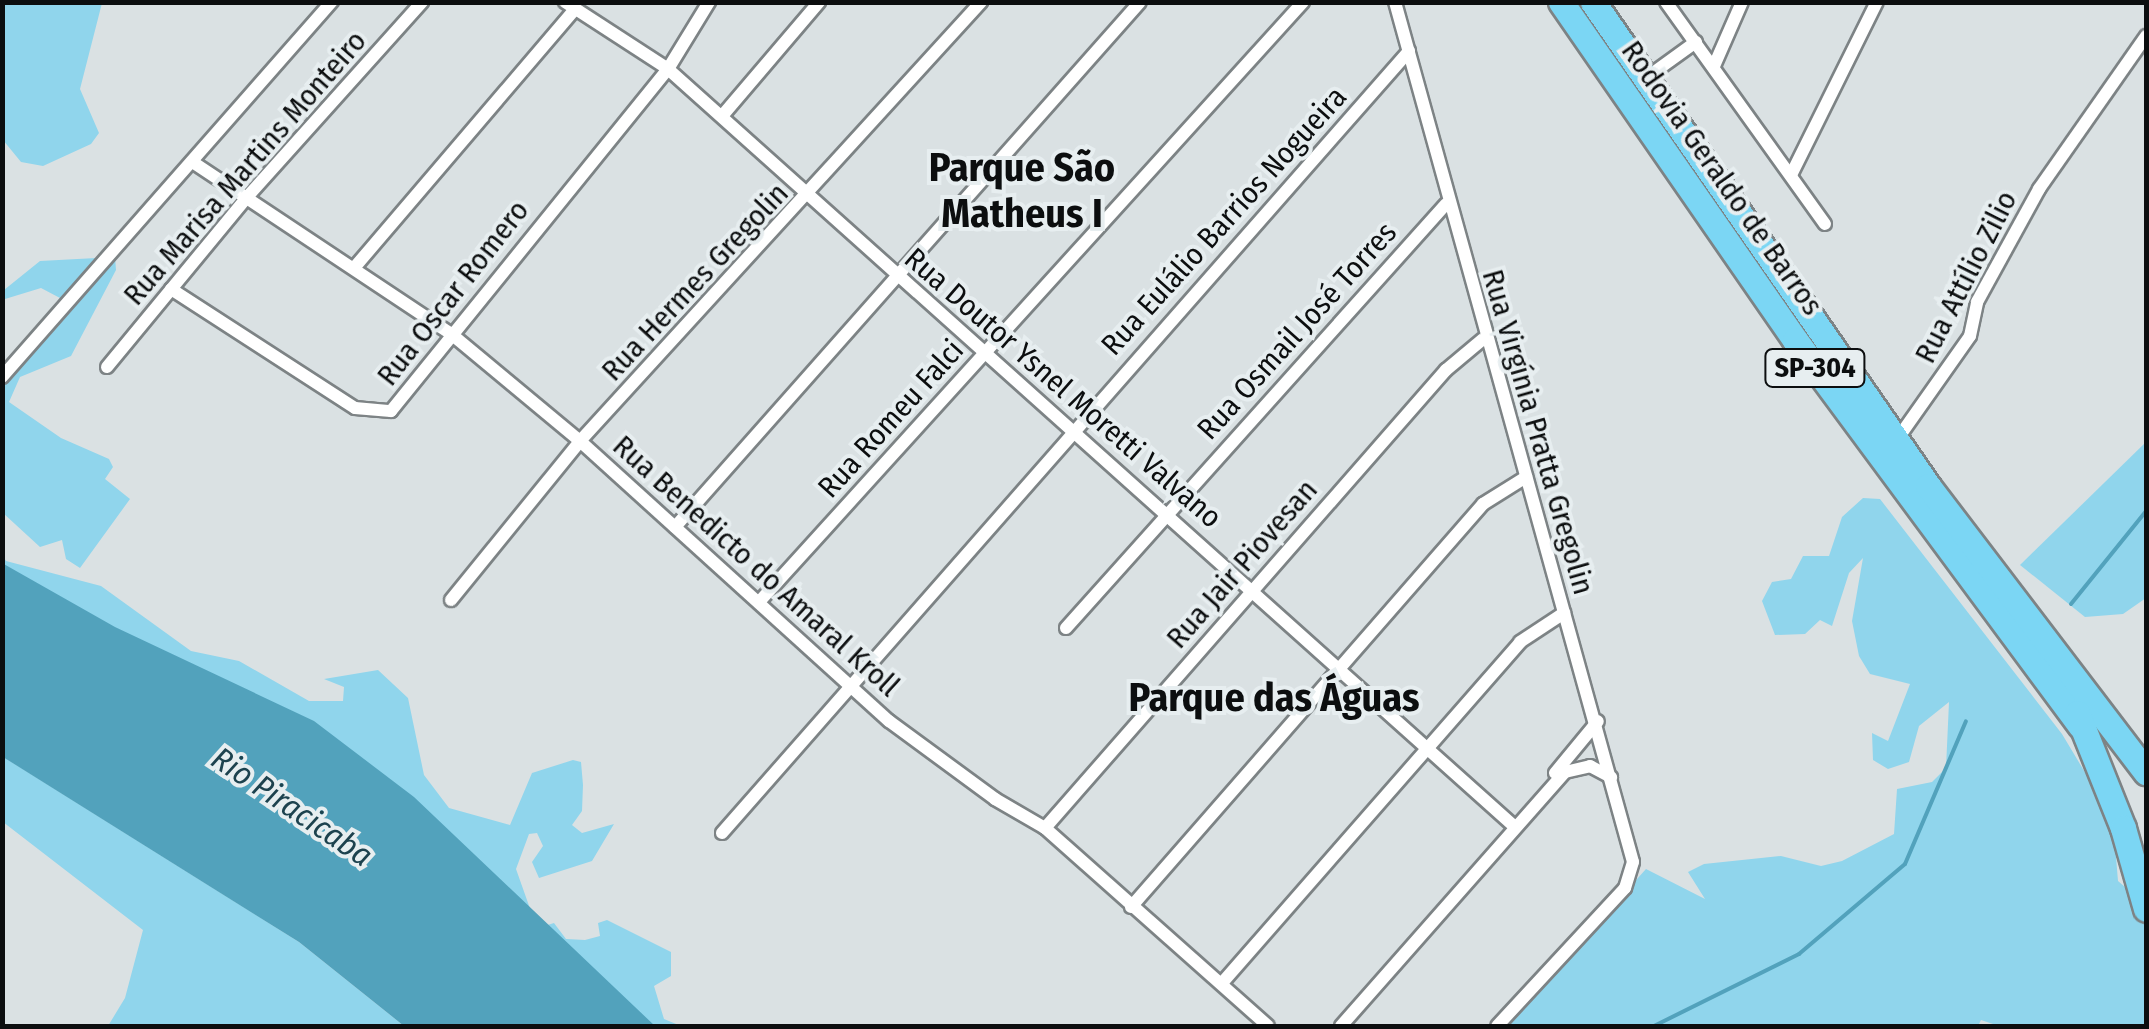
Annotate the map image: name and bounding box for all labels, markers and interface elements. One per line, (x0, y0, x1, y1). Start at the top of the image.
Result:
street label: Rua Marisa Martins Monteiro (116, 23, 374, 313)
street label: Rodovia Geraldo de Barros (1614, 34, 1830, 322)
street label: Rua Eulálio Barrios Nogueira (1094, 79, 1354, 363)
district label: Parque São Matheus I (929, 144, 1115, 238)
street label: Rua Hermes Gregolin (594, 176, 796, 388)
street label: Rua Attílio Zilio (1907, 185, 2025, 369)
street label: Rua Oscar Romero (369, 193, 537, 393)
street label: Rua Osmail José Torres (1190, 215, 1404, 447)
street label: Rua Doutor Ysnel Moretti Valvano (897, 241, 1229, 535)
street label: Rua Virgínia Pratta Gregolin (1474, 265, 1602, 599)
street label: Rua Romeu Falci (811, 333, 971, 505)
road number: SP-304 (1762, 345, 1868, 391)
street label: Rua Benedicto do Amaral Kroll (605, 428, 907, 704)
street label: Rua Jair Piovesan (1159, 472, 1325, 656)
district label: Parque das Águas (1129, 674, 1419, 722)
water label: Rio Piracicaba (204, 739, 380, 875)

